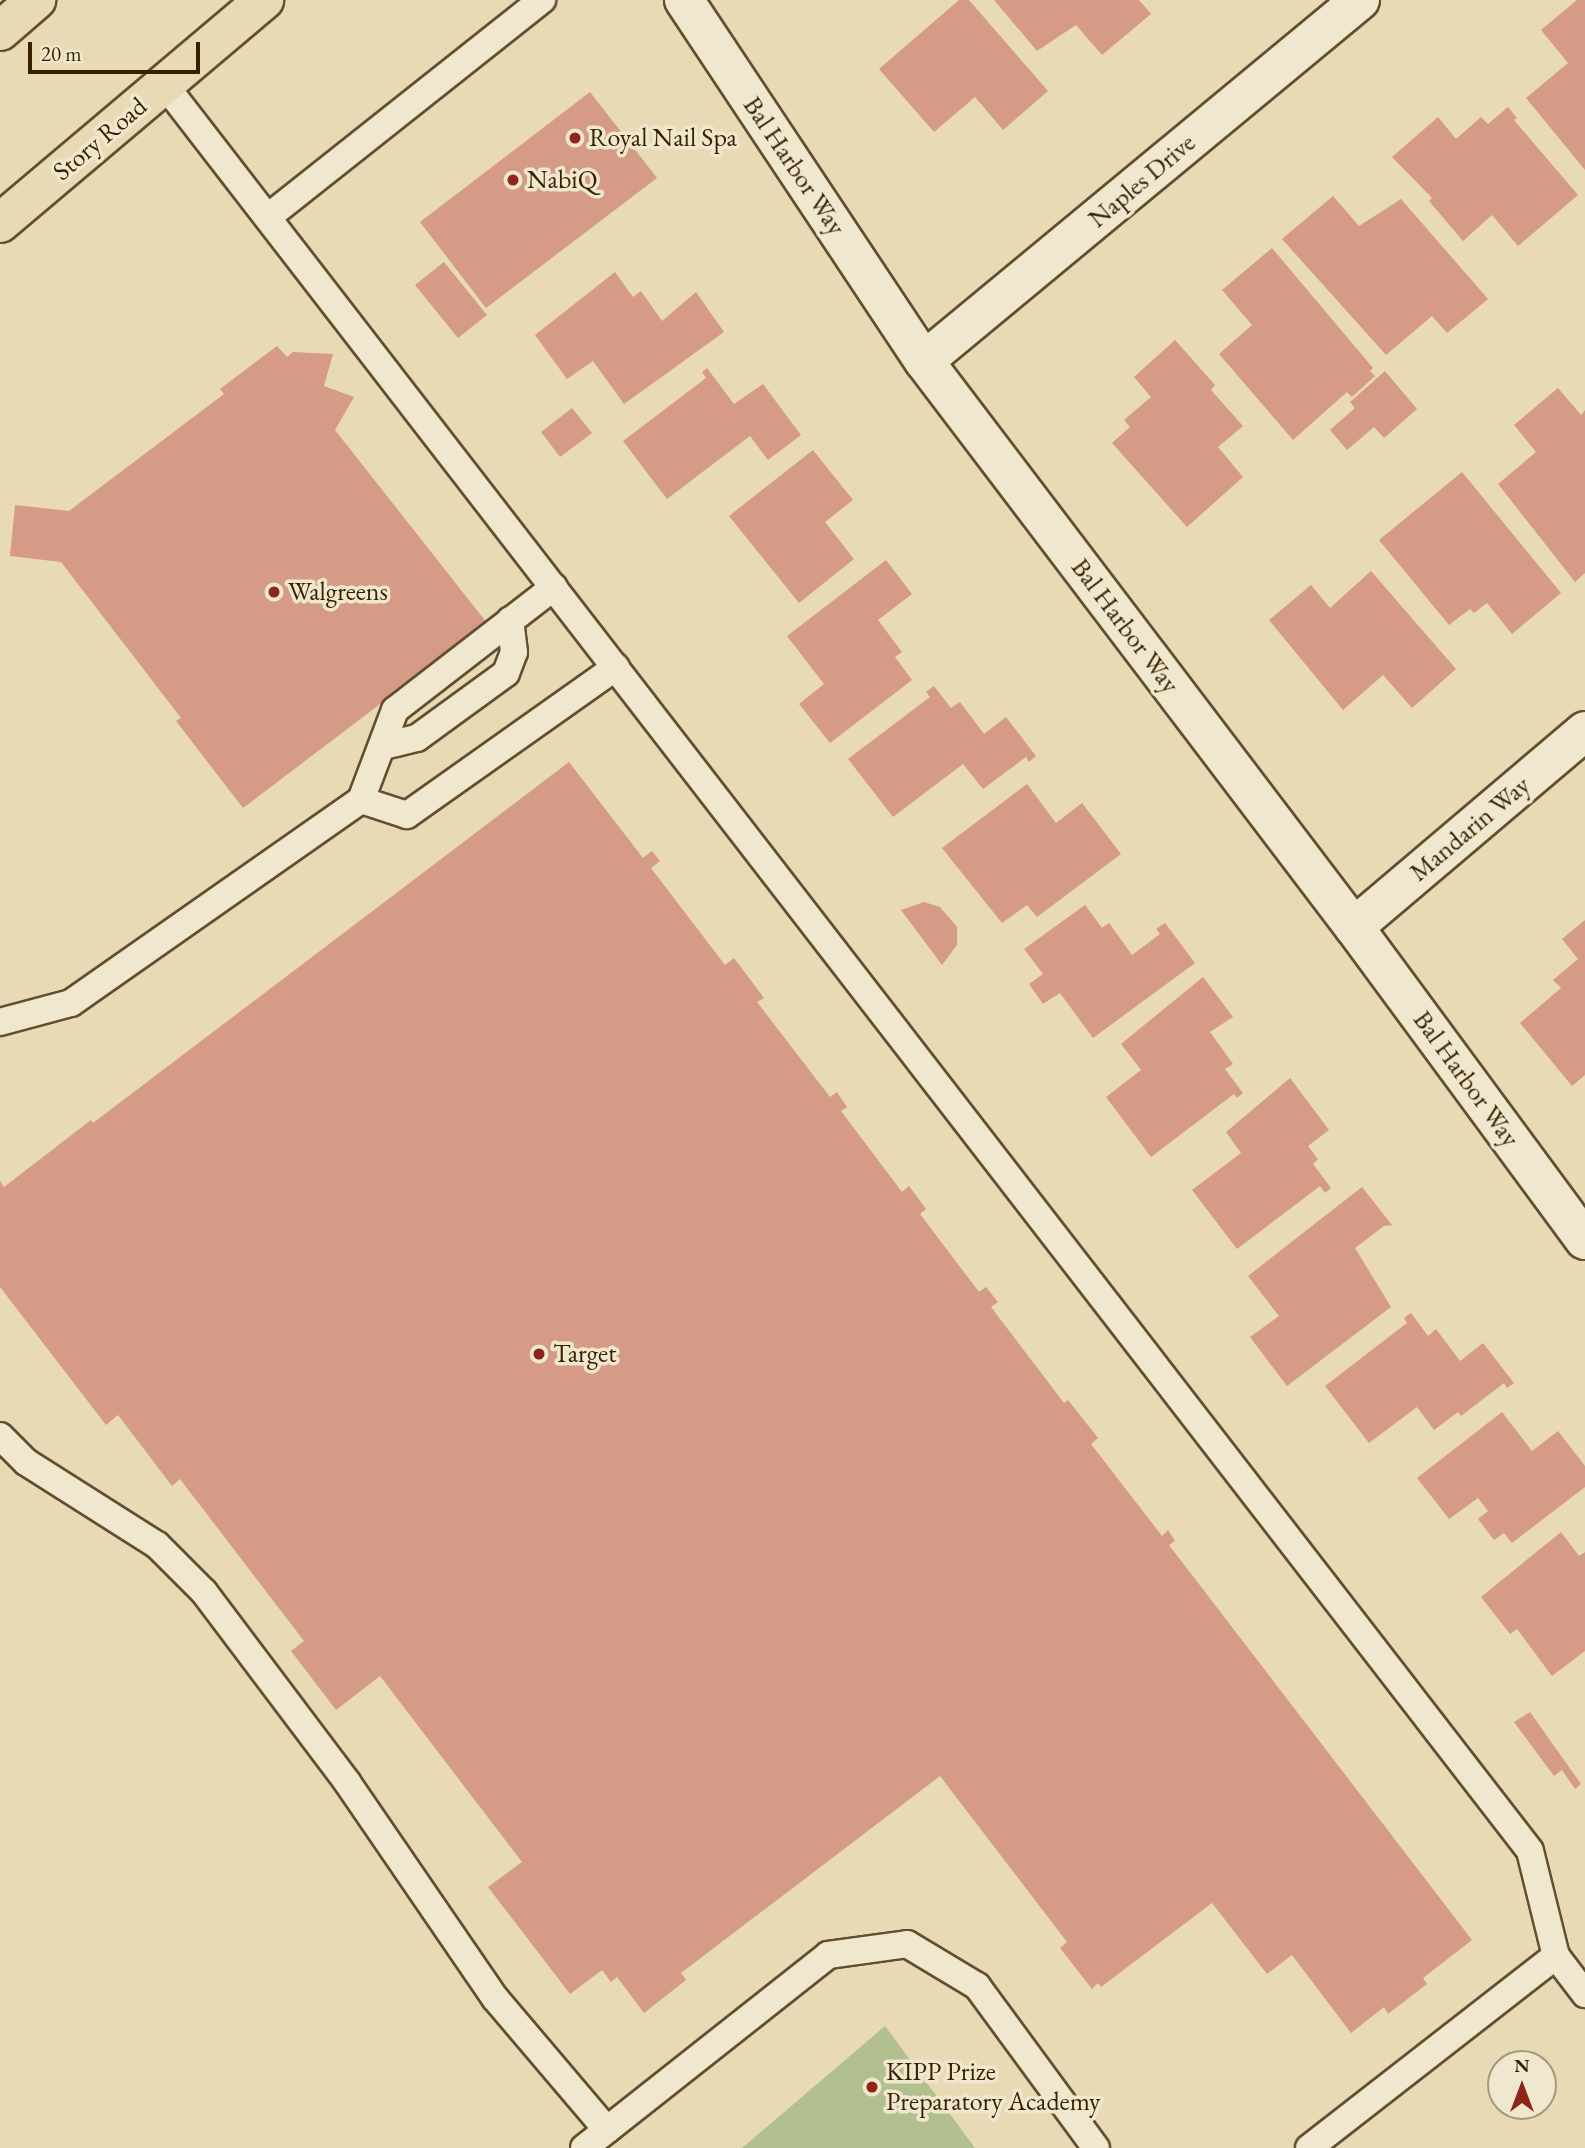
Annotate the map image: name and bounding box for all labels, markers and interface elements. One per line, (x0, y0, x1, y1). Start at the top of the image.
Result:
scale bar (32, 28, 203, 72)
text: 20 m (41, 40, 82, 67)
street label: Story Road (47, 91, 153, 187)
street label: Bal Harbor Way (736, 91, 852, 241)
place label: Royal Nail Spa (589, 122, 737, 154)
street label: Naples Drive (1082, 127, 1202, 235)
marker: Royal Nail Spa (567, 130, 583, 146)
place label: NabiQ (527, 164, 598, 196)
marker: NabiQ (505, 172, 521, 188)
street label: Bal Harbor Way (1064, 553, 1186, 699)
place label: Walgreens (288, 576, 388, 608)
marker: Walgreens (266, 584, 282, 600)
street label: Mandarin Way (1404, 770, 1536, 888)
street label: Bal Harbor Way (1406, 1005, 1526, 1153)
place label: Target (553, 1338, 616, 1370)
marker: Target (531, 1346, 547, 1362)
north arrow (1487, 2050, 1557, 2120)
text: N (1514, 2053, 1530, 2078)
place label: KIPP Prize Preparatory Academy (886, 2056, 1100, 2118)
marker: KIPP Prize Preparatory Academy (864, 2079, 880, 2095)

